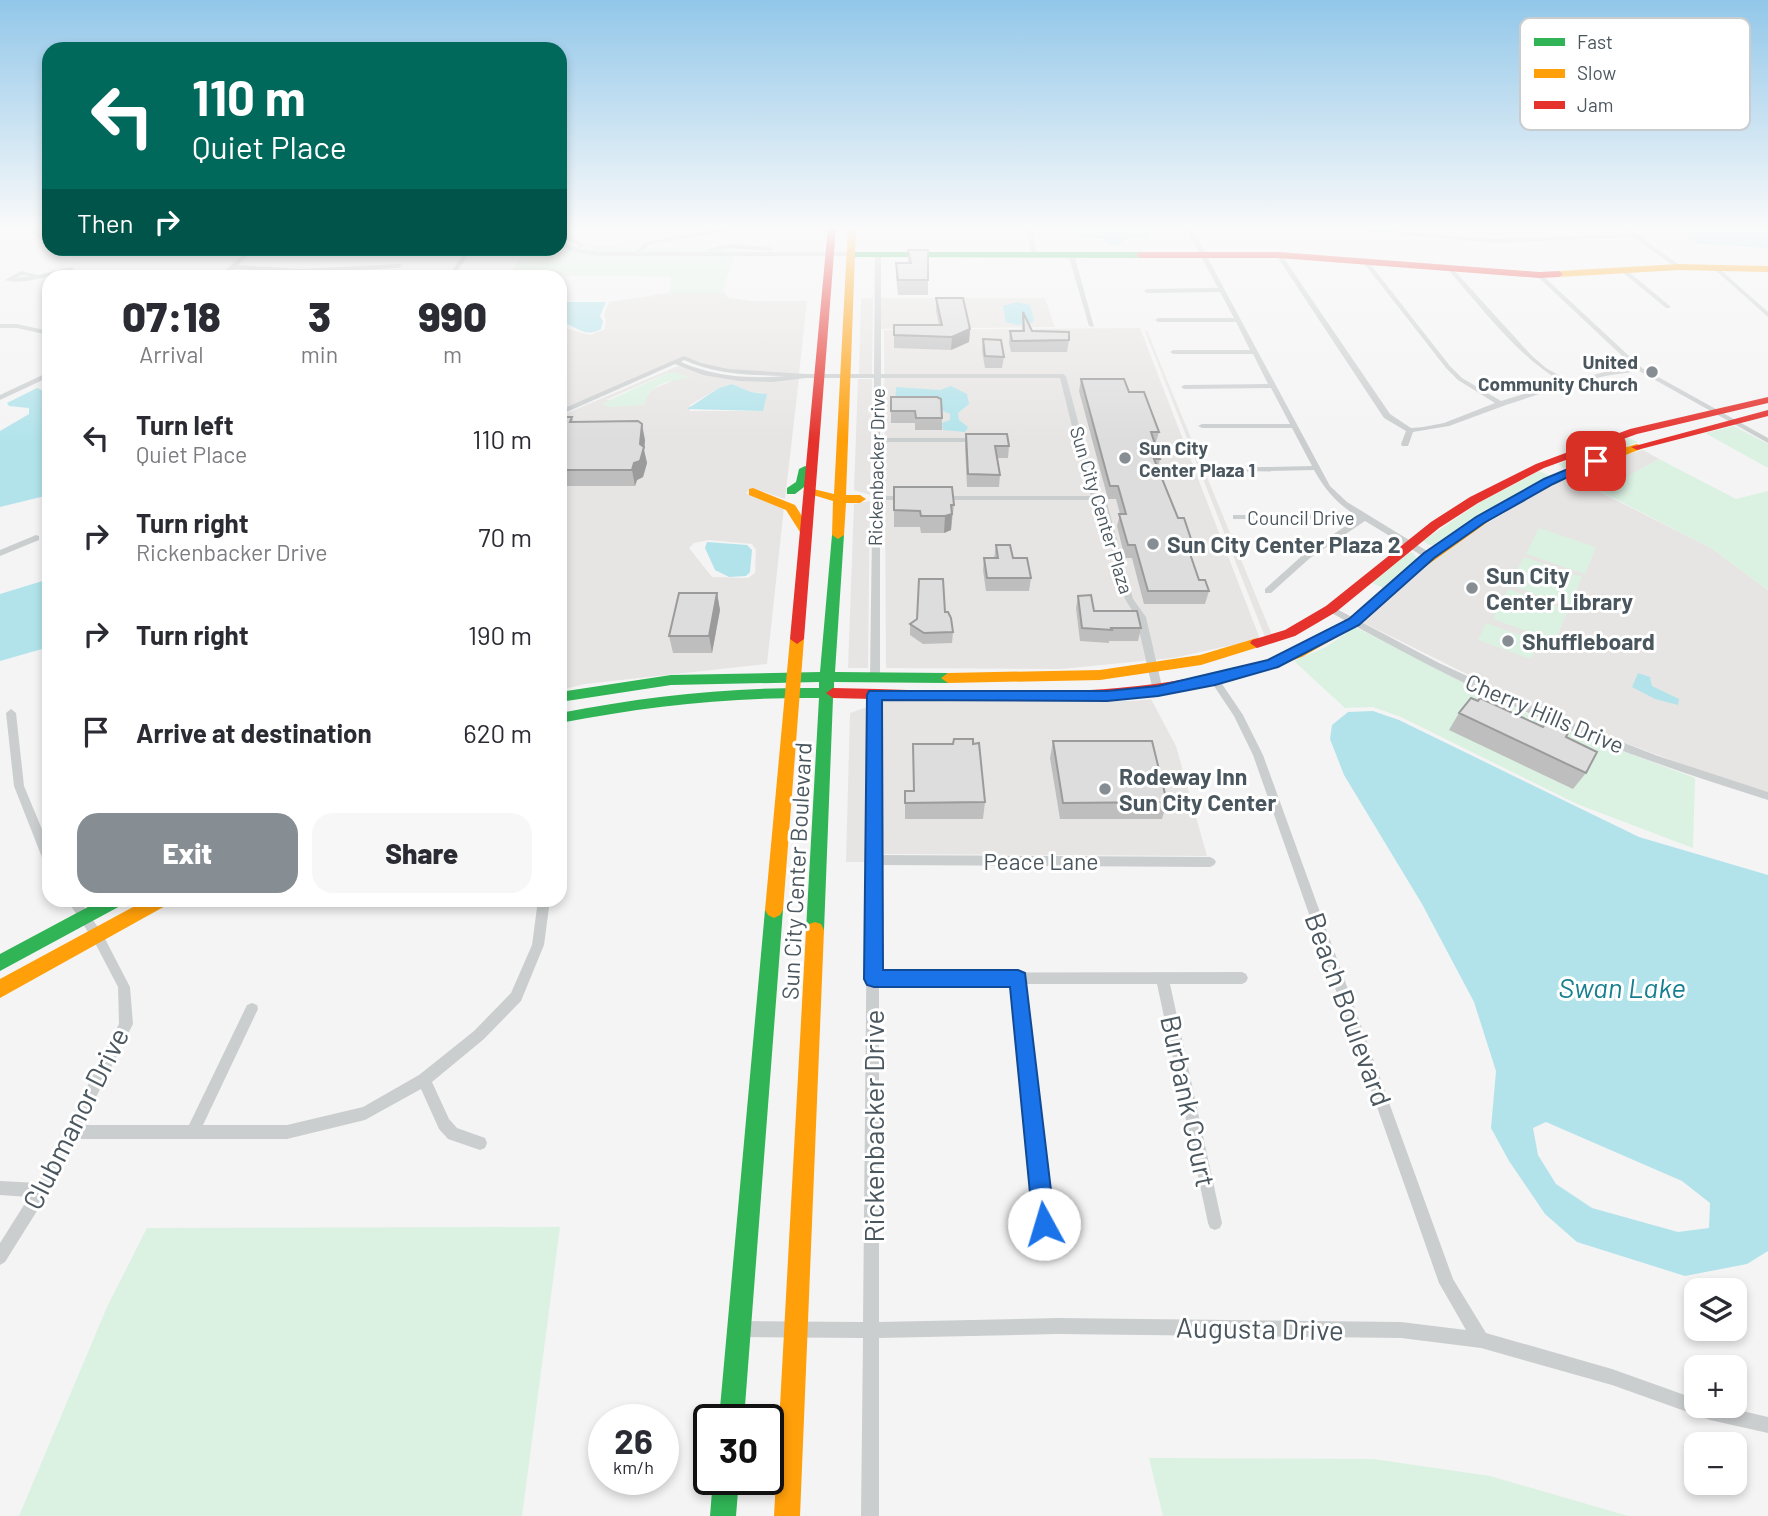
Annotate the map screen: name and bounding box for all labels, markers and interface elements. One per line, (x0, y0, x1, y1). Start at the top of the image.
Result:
legend (1520, 18, 1750, 130)
text: Fast (1577, 30, 1613, 53)
text: Slow (1577, 61, 1616, 84)
text: 110 m (192, 67, 306, 126)
icon: left (77, 70, 168, 161)
text: Jam (1577, 93, 1613, 116)
text: Quiet Place (192, 127, 347, 165)
icon: right (148, 203, 186, 241)
text: Then (77, 207, 134, 238)
text: 07:18 (122, 290, 221, 340)
text: 3 (308, 290, 331, 340)
text: 990 (418, 290, 487, 340)
text: Arrival (139, 340, 204, 368)
text: min (301, 340, 338, 368)
text: m (443, 340, 462, 368)
place label: United Community Church (1478, 350, 1638, 395)
marker: United Community Church (1644, 364, 1660, 380)
street label: Rickenbacker Drive (863, 388, 889, 546)
text: Turn left (136, 409, 234, 440)
icon: left (77, 419, 115, 457)
text: 110 m (472, 423, 532, 454)
street label: Sun City Center Plaza (1066, 423, 1138, 597)
pin (1566, 431, 1626, 491)
place label: Sun City Center Plaza 1 (1139, 436, 1255, 481)
text: Quiet Place (136, 440, 247, 468)
icon: arrive (1577, 442, 1615, 480)
marker: Sun City Center Plaza 1 (1117, 450, 1133, 466)
street label: Council Drive (1247, 506, 1355, 529)
text: Turn right (136, 507, 249, 538)
icon: right (77, 517, 115, 555)
text: 70 m (478, 521, 532, 552)
place label: Sun City Center Plaza 2 (1167, 530, 1401, 558)
marker: Sun City Center Plaza 2 (1145, 536, 1161, 552)
text: Rickenbacker Drive (136, 538, 327, 566)
place label: Sun City Center Library (1486, 561, 1634, 615)
marker: Sun City Center Library (1464, 580, 1480, 596)
icon: right (77, 615, 115, 653)
text: Turn right (136, 619, 249, 650)
text: 190 m (468, 619, 532, 650)
place label: Shuffleboard (1522, 627, 1655, 655)
marker: Shuffleboard (1500, 633, 1516, 649)
street label: Cherry Hills Drive (1462, 667, 1628, 759)
icon: arrive (77, 713, 115, 751)
text: Arrive at destination (136, 717, 372, 748)
text: 620 m (463, 717, 532, 748)
street label: Sun City Center Boulevard (775, 742, 817, 1000)
place label: Rodeway Inn Sun City Center (1119, 762, 1276, 816)
marker: Rodeway Inn Sun City Center (1097, 781, 1113, 797)
button: Exit (77, 813, 298, 893)
button: Share (312, 813, 532, 893)
street label: Peace Lane (983, 847, 1099, 875)
street label: Beach Boulevard (1298, 908, 1400, 1110)
water label: Swan Lake (1558, 970, 1686, 1004)
street label: Rickenbacker Drive (856, 1009, 890, 1243)
street label: Burbank Court (1154, 1012, 1224, 1190)
street label: Clubmanor Drive (15, 1021, 135, 1215)
position arrow (1007, 1187, 1081, 1261)
map controls (1684, 1278, 1747, 1495)
button: layers (1684, 1278, 1747, 1341)
street label: Augusta Drive (1176, 1310, 1344, 1346)
button: + (1684, 1355, 1747, 1418)
speed limit sign: 30 (693, 1404, 784, 1495)
text: 26 (614, 1419, 653, 1461)
button: − (1684, 1432, 1747, 1495)
text: km/h (613, 1456, 654, 1478)

